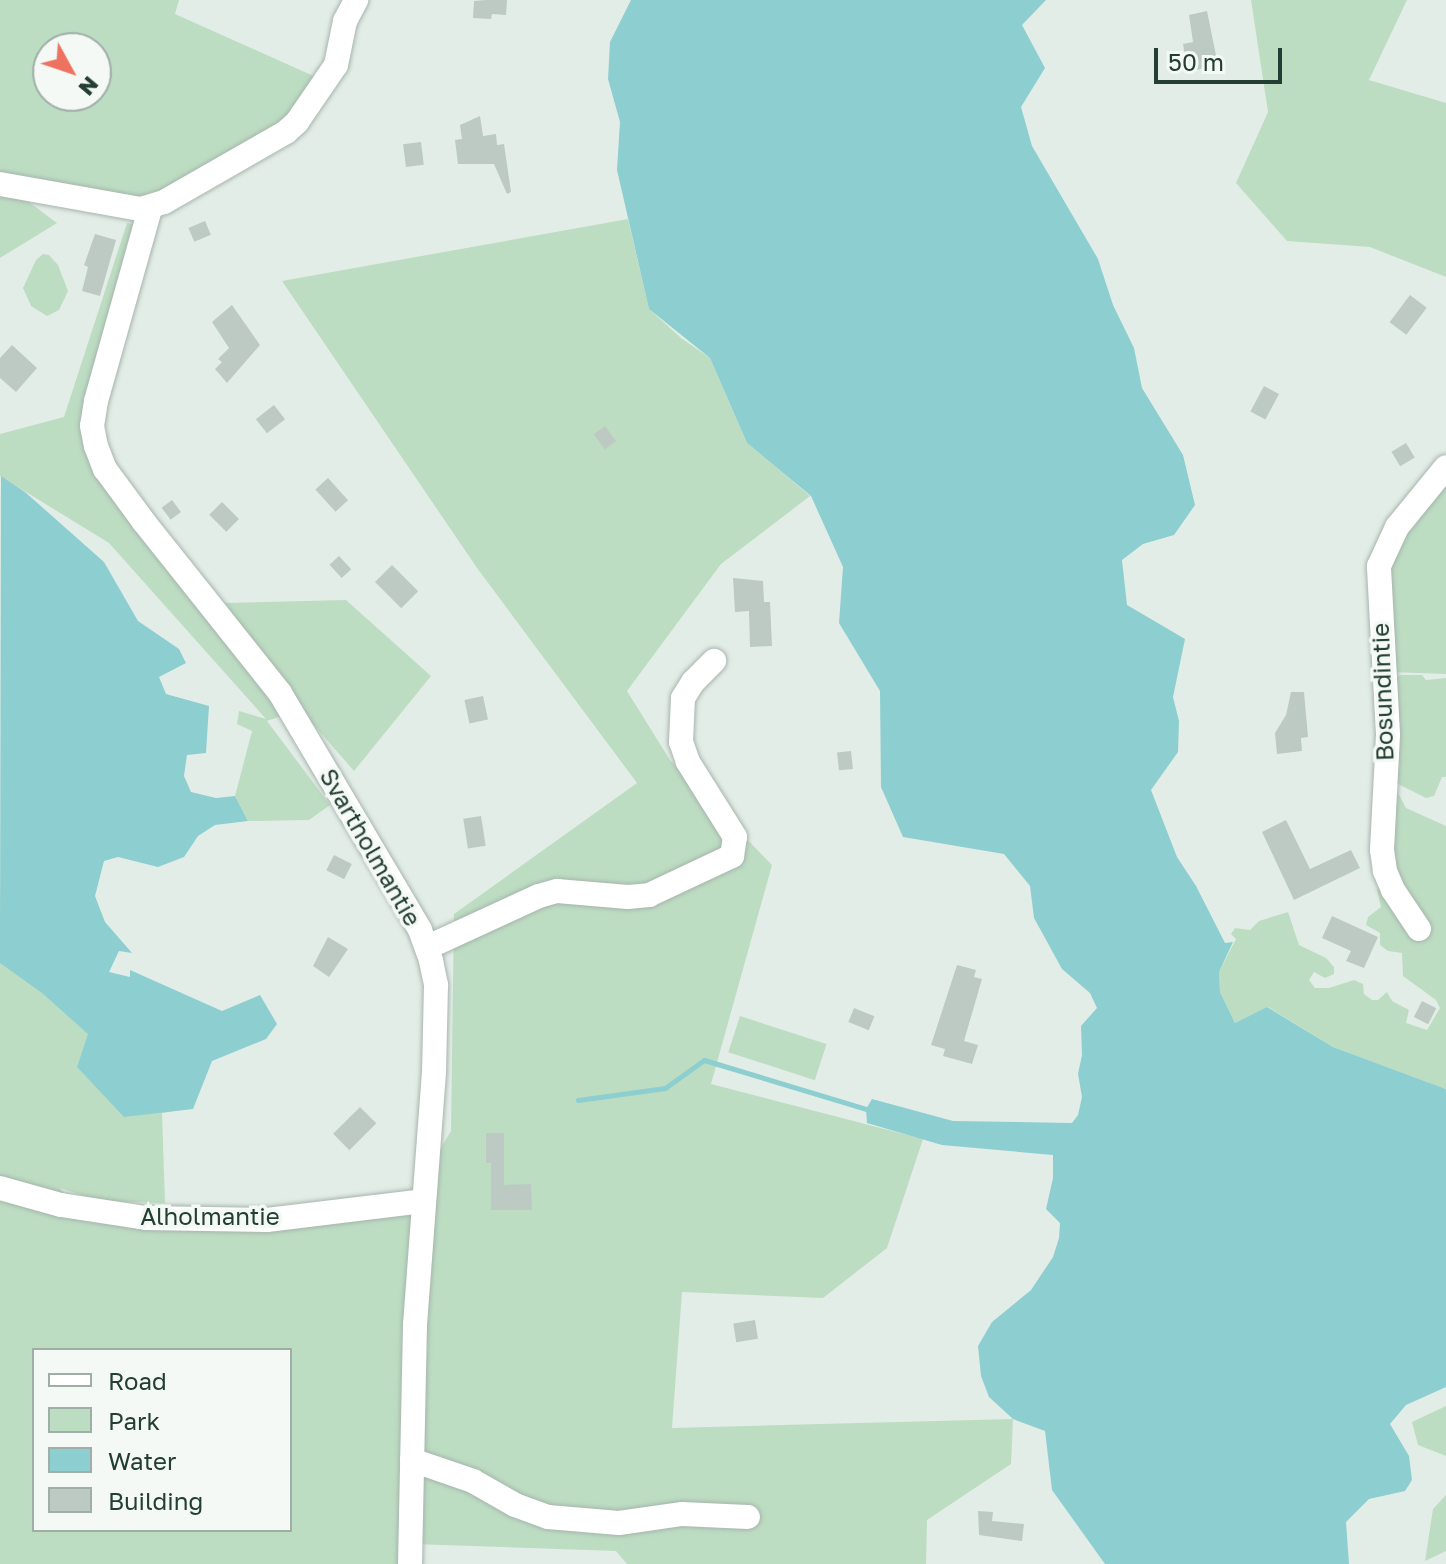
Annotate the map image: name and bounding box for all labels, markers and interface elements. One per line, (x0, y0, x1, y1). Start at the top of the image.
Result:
north arrow (32, 32, 112, 112)
scale bar (1158, 32, 1286, 82)
text: 50 m (1168, 47, 1224, 76)
text: N (74, 71, 105, 102)
street label: Bosundintie (1365, 622, 1399, 762)
street label: Svartholmantie (314, 763, 428, 931)
street label: Alholmantie (140, 1202, 280, 1230)
legend (32, 1348, 292, 1532)
text: Road (108, 1366, 167, 1395)
text: Park (108, 1406, 160, 1435)
text: Water (108, 1446, 176, 1475)
text: Building (108, 1486, 203, 1515)

